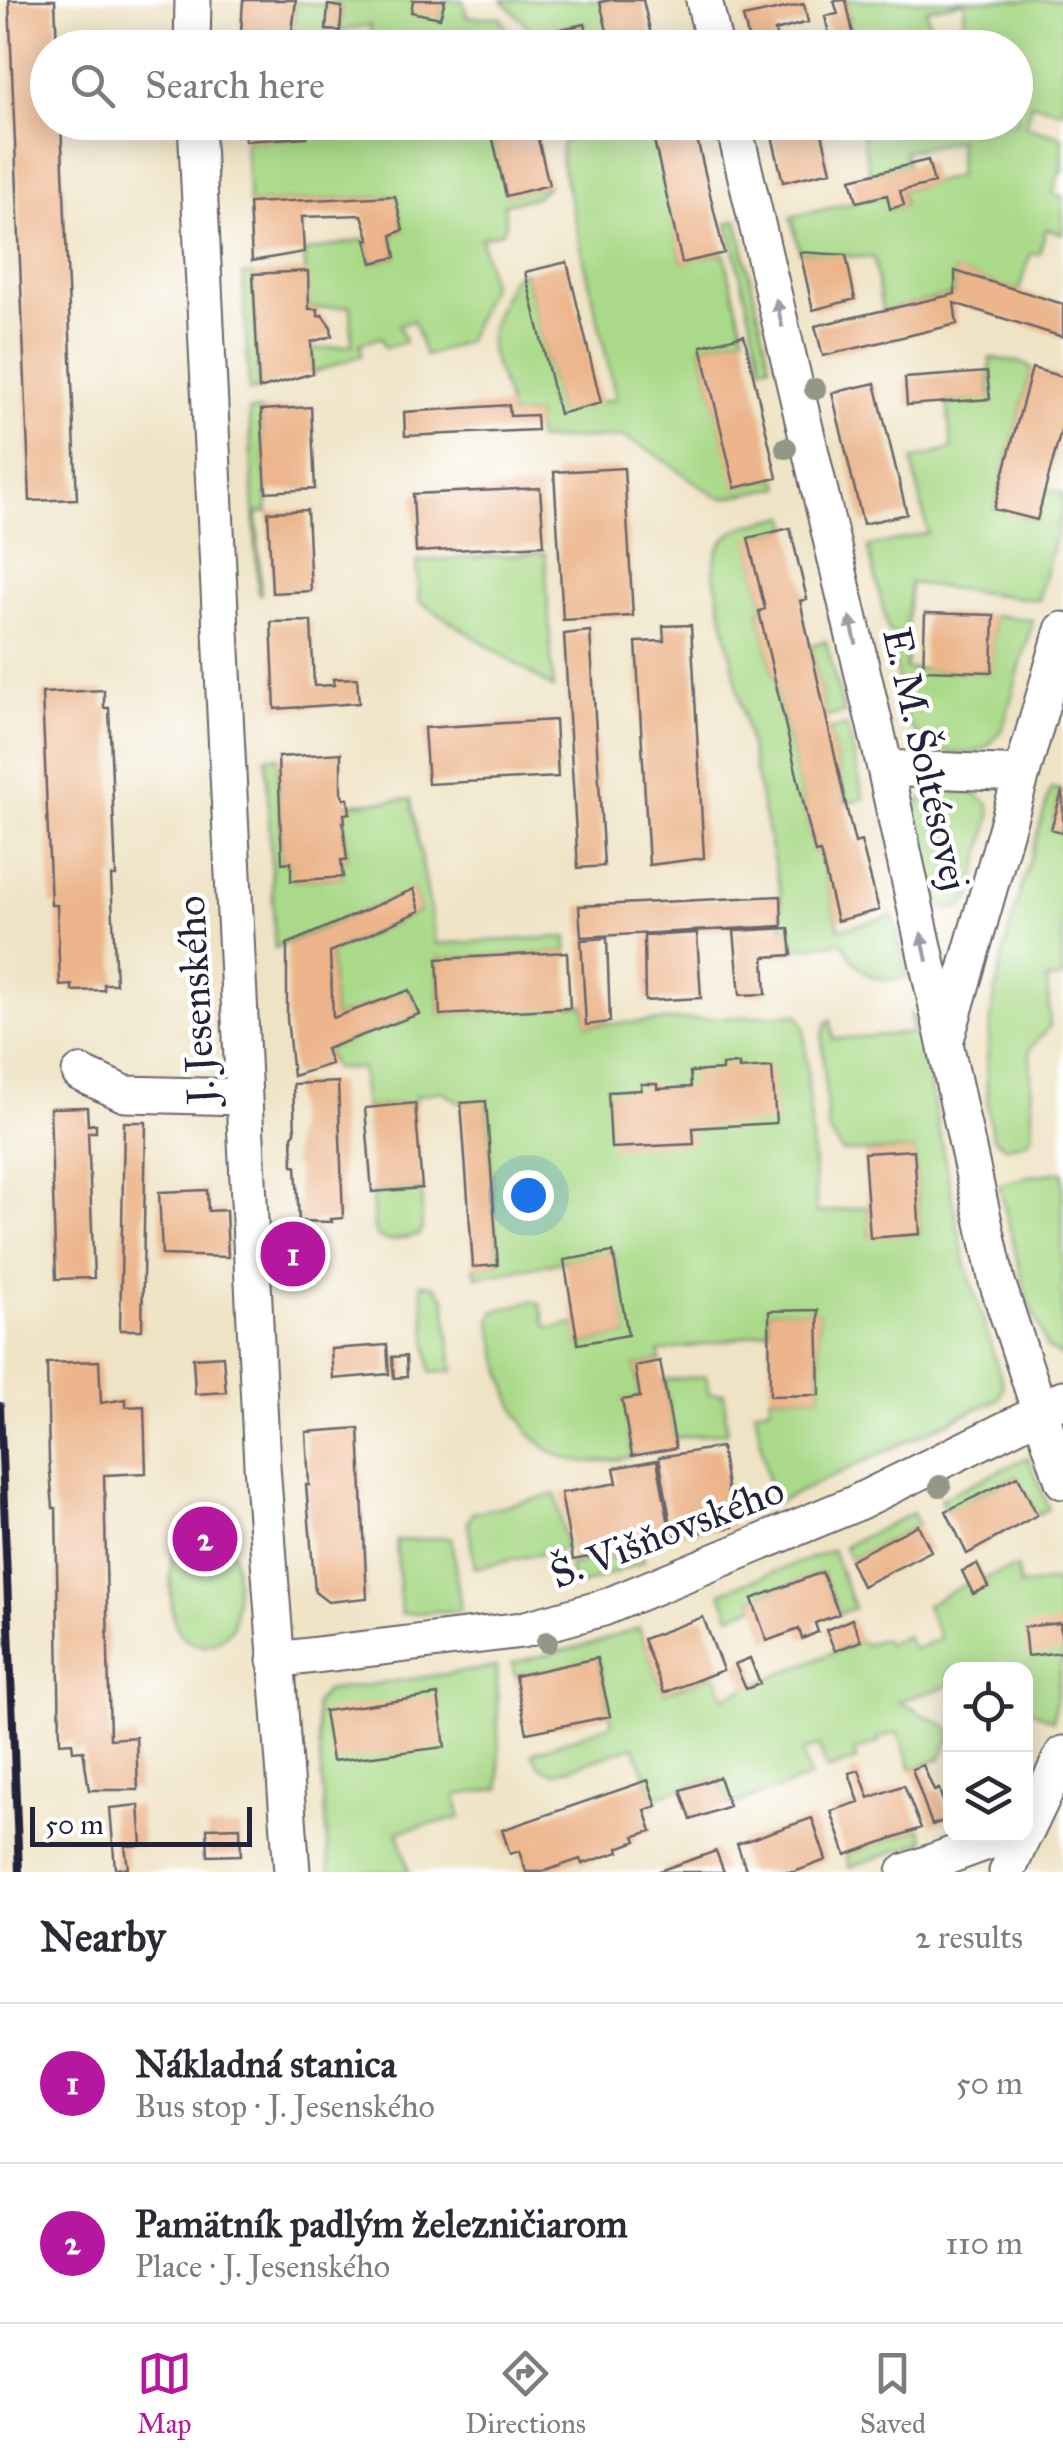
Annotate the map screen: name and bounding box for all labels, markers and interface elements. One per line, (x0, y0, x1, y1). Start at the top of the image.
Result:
search box (30, 30, 1033, 140)
icon: search (65, 58, 120, 113)
text: Search here (145, 62, 325, 108)
one-way arrow (771, 297, 786, 328)
one-way arrow (845, 614, 860, 645)
street label: E. M. Šoltésovej (872, 623, 980, 895)
street label: J. Jesenského (166, 894, 226, 1110)
one-way arrow (916, 931, 932, 962)
your location (503, 1170, 554, 1221)
pin: 1 (260, 1216, 326, 1292)
street label: Š. Višňovského (543, 1465, 791, 1599)
pin: 2 (172, 1502, 238, 1576)
map controls (943, 1662, 1033, 1842)
button: locate (943, 1662, 1033, 1752)
button: layers (943, 1752, 1033, 1842)
scale bar (30, 1802, 252, 1846)
text: 50 m (45, 1807, 104, 1842)
text: Nearby (40, 1911, 165, 1963)
text: 2 results (915, 1918, 1023, 1957)
text: Nákladná stanica (135, 2041, 397, 2087)
text: 1 (66, 2064, 79, 2103)
text: 50 m (956, 2064, 1023, 2103)
text: Bus stop · J. Jesenského (135, 2087, 435, 2126)
text: Pamätník padlým železničiarom (135, 2201, 628, 2247)
text: 2 (65, 2224, 80, 2263)
text: 110 m (945, 2224, 1023, 2263)
text: Place · J. Jesenského (135, 2247, 390, 2286)
tab: Map (137, 2346, 192, 2441)
tab: Directions (465, 2346, 586, 2441)
tab: Saved (860, 2346, 926, 2441)

